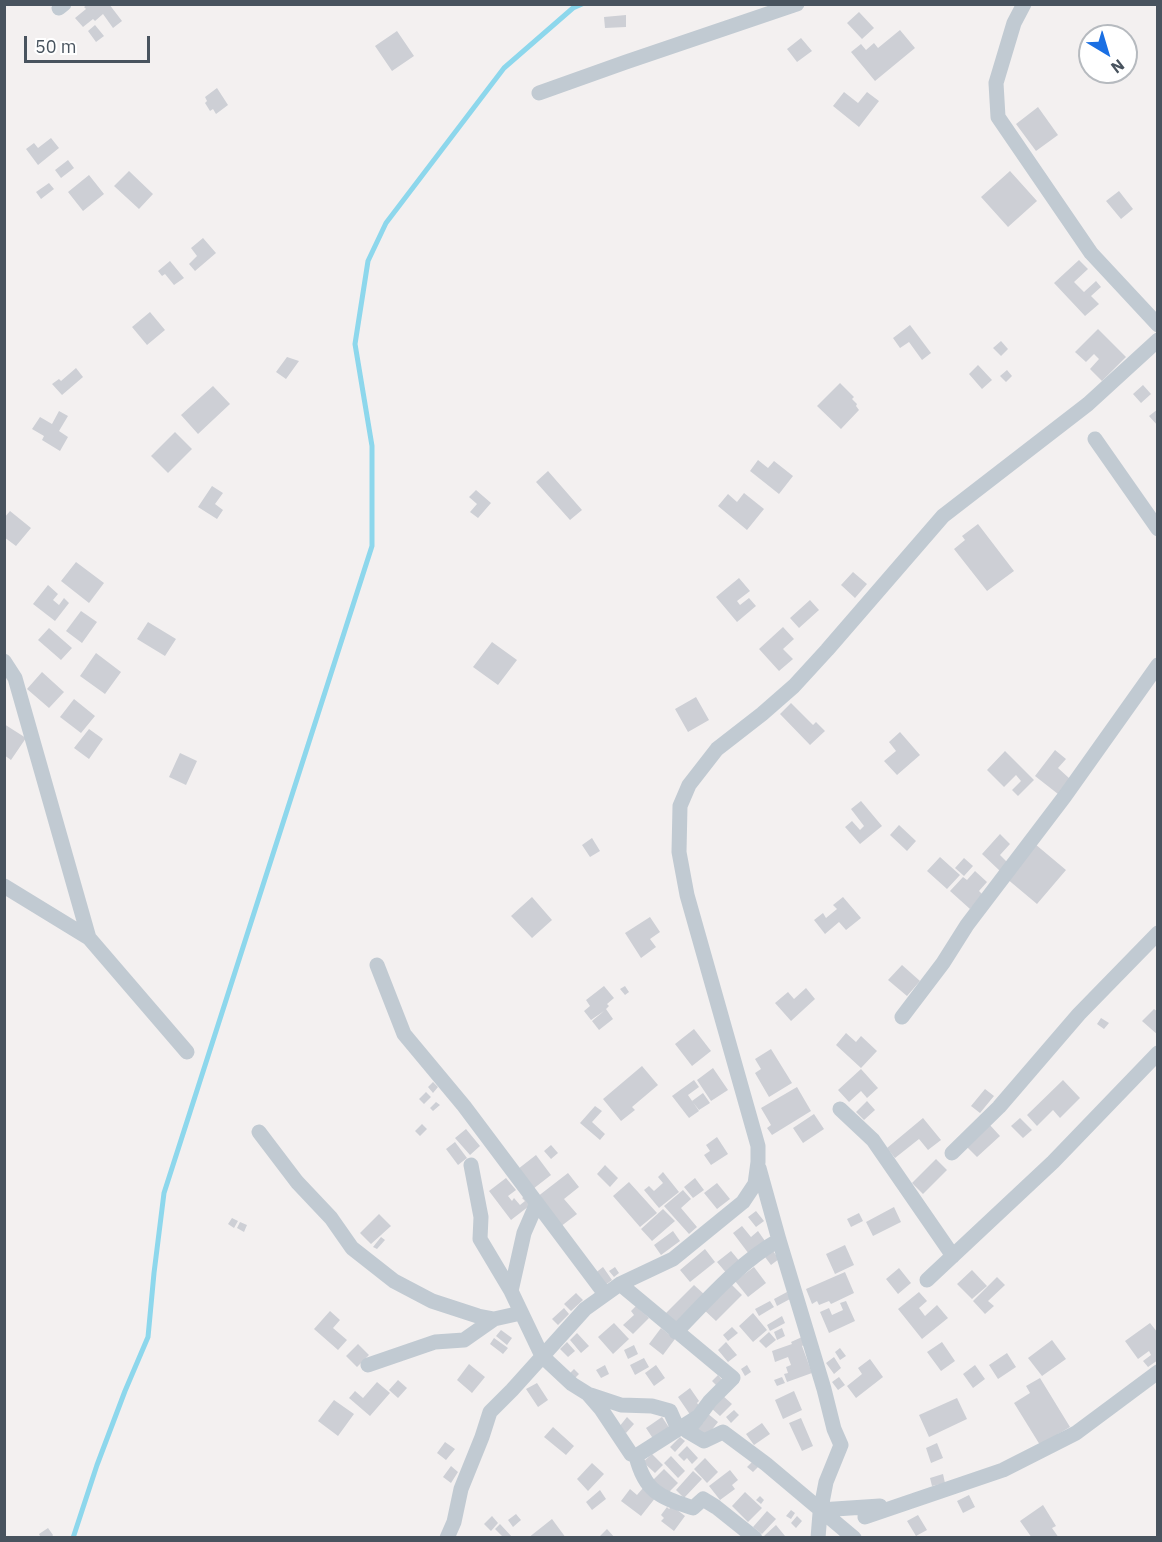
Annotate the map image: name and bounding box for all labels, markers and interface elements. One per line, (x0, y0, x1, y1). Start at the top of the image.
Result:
scale bar (27, 24, 153, 62)
north arrow (1078, 24, 1138, 84)
text: 50 m (35, 35, 77, 58)
text: N (1107, 55, 1129, 78)

